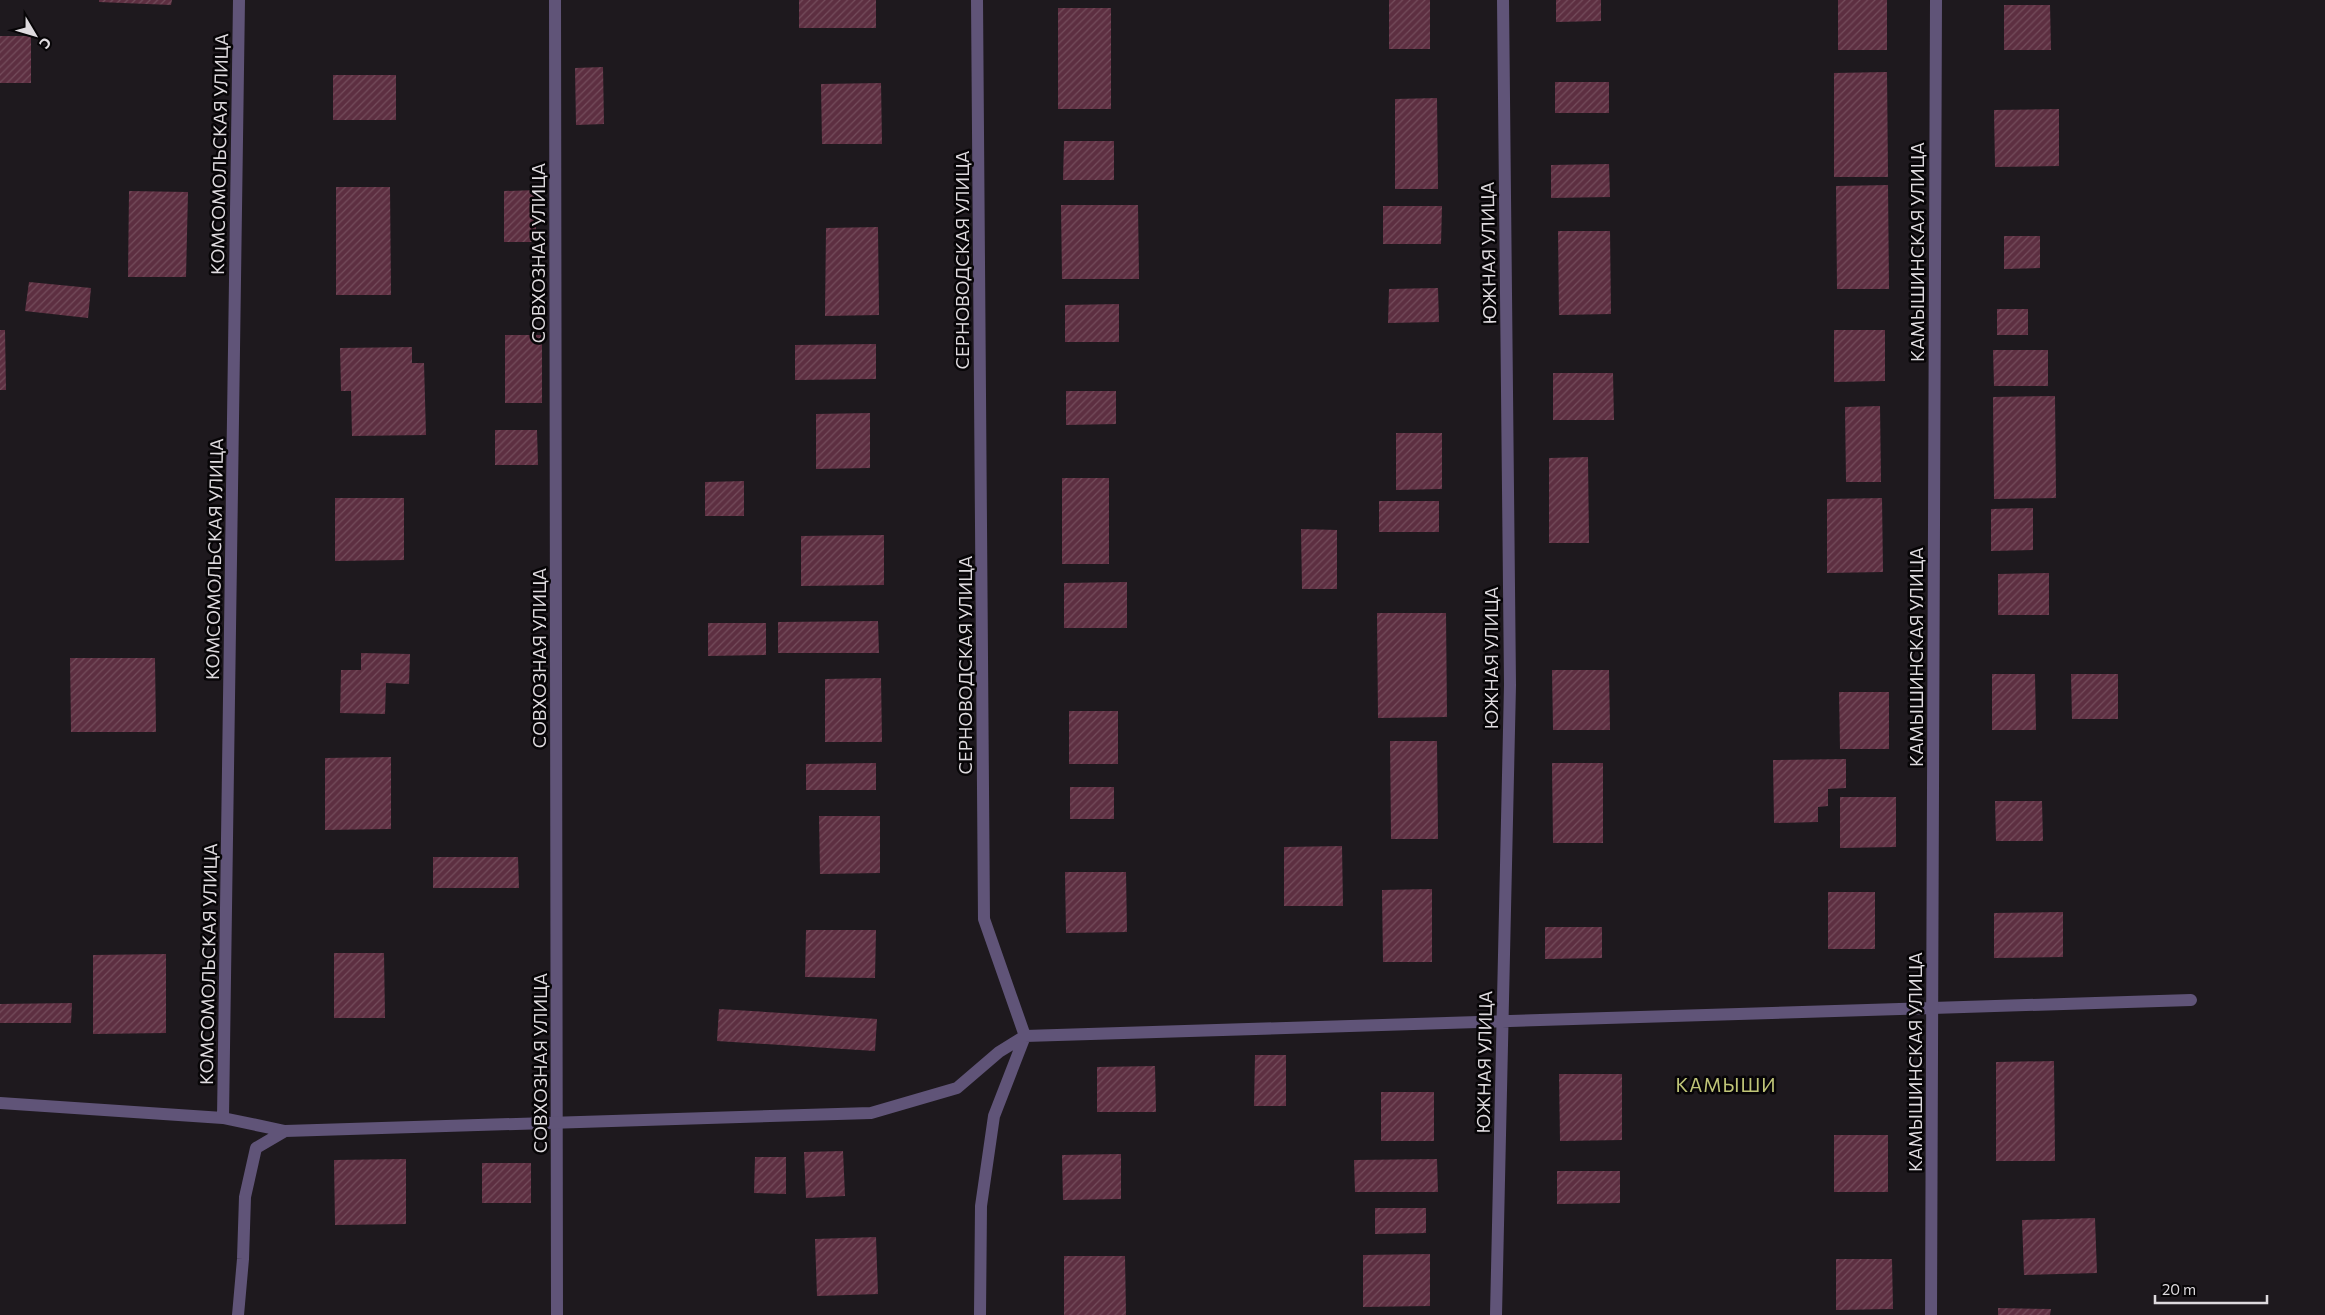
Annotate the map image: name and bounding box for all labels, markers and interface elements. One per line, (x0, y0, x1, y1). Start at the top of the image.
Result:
north arrow (10, 10, 60, 60)
street label: КОМСОМОЛЬСКАЯ УЛИЦА (206, 33, 232, 275)
text: С (36, 34, 55, 52)
street label: КАМЫШИНСКАЯ УЛИЦА (1906, 142, 1928, 362)
street label: СЕРНОВОДСКАЯ УЛИЦА (951, 151, 973, 369)
street label: СОВХОЗНАЯ УЛИЦА (527, 163, 549, 343)
street label: ЮЖНАЯ УЛИЦА (1476, 181, 1500, 325)
street label: КОМСОМОЛЬСКАЯ УЛИЦА (201, 438, 227, 680)
street label: КАМЫШИНСКАЯ УЛИЦА (1905, 547, 1927, 767)
street label: СЕРНОВОДСКАЯ УЛИЦА (954, 556, 976, 774)
street label: СОВХОЗНАЯ УЛИЦА (528, 568, 550, 748)
street label: ЮЖНАЯ УЛИЦА (1480, 587, 1502, 729)
street label: КОМСОМОЛЬСКАЯ УЛИЦА (195, 843, 221, 1085)
street label: КАМЫШИНСКАЯ УЛИЦА (1904, 952, 1926, 1172)
street label: СОВХОЗНАЯ УЛИЦА (529, 973, 551, 1153)
street label: ЮЖНАЯ УЛИЦА (1472, 990, 1496, 1134)
district label: КАМЫШИ (1675, 1073, 1777, 1096)
scale bar (2155, 1272, 2268, 1304)
text: 20 m (2162, 1280, 2196, 1298)

